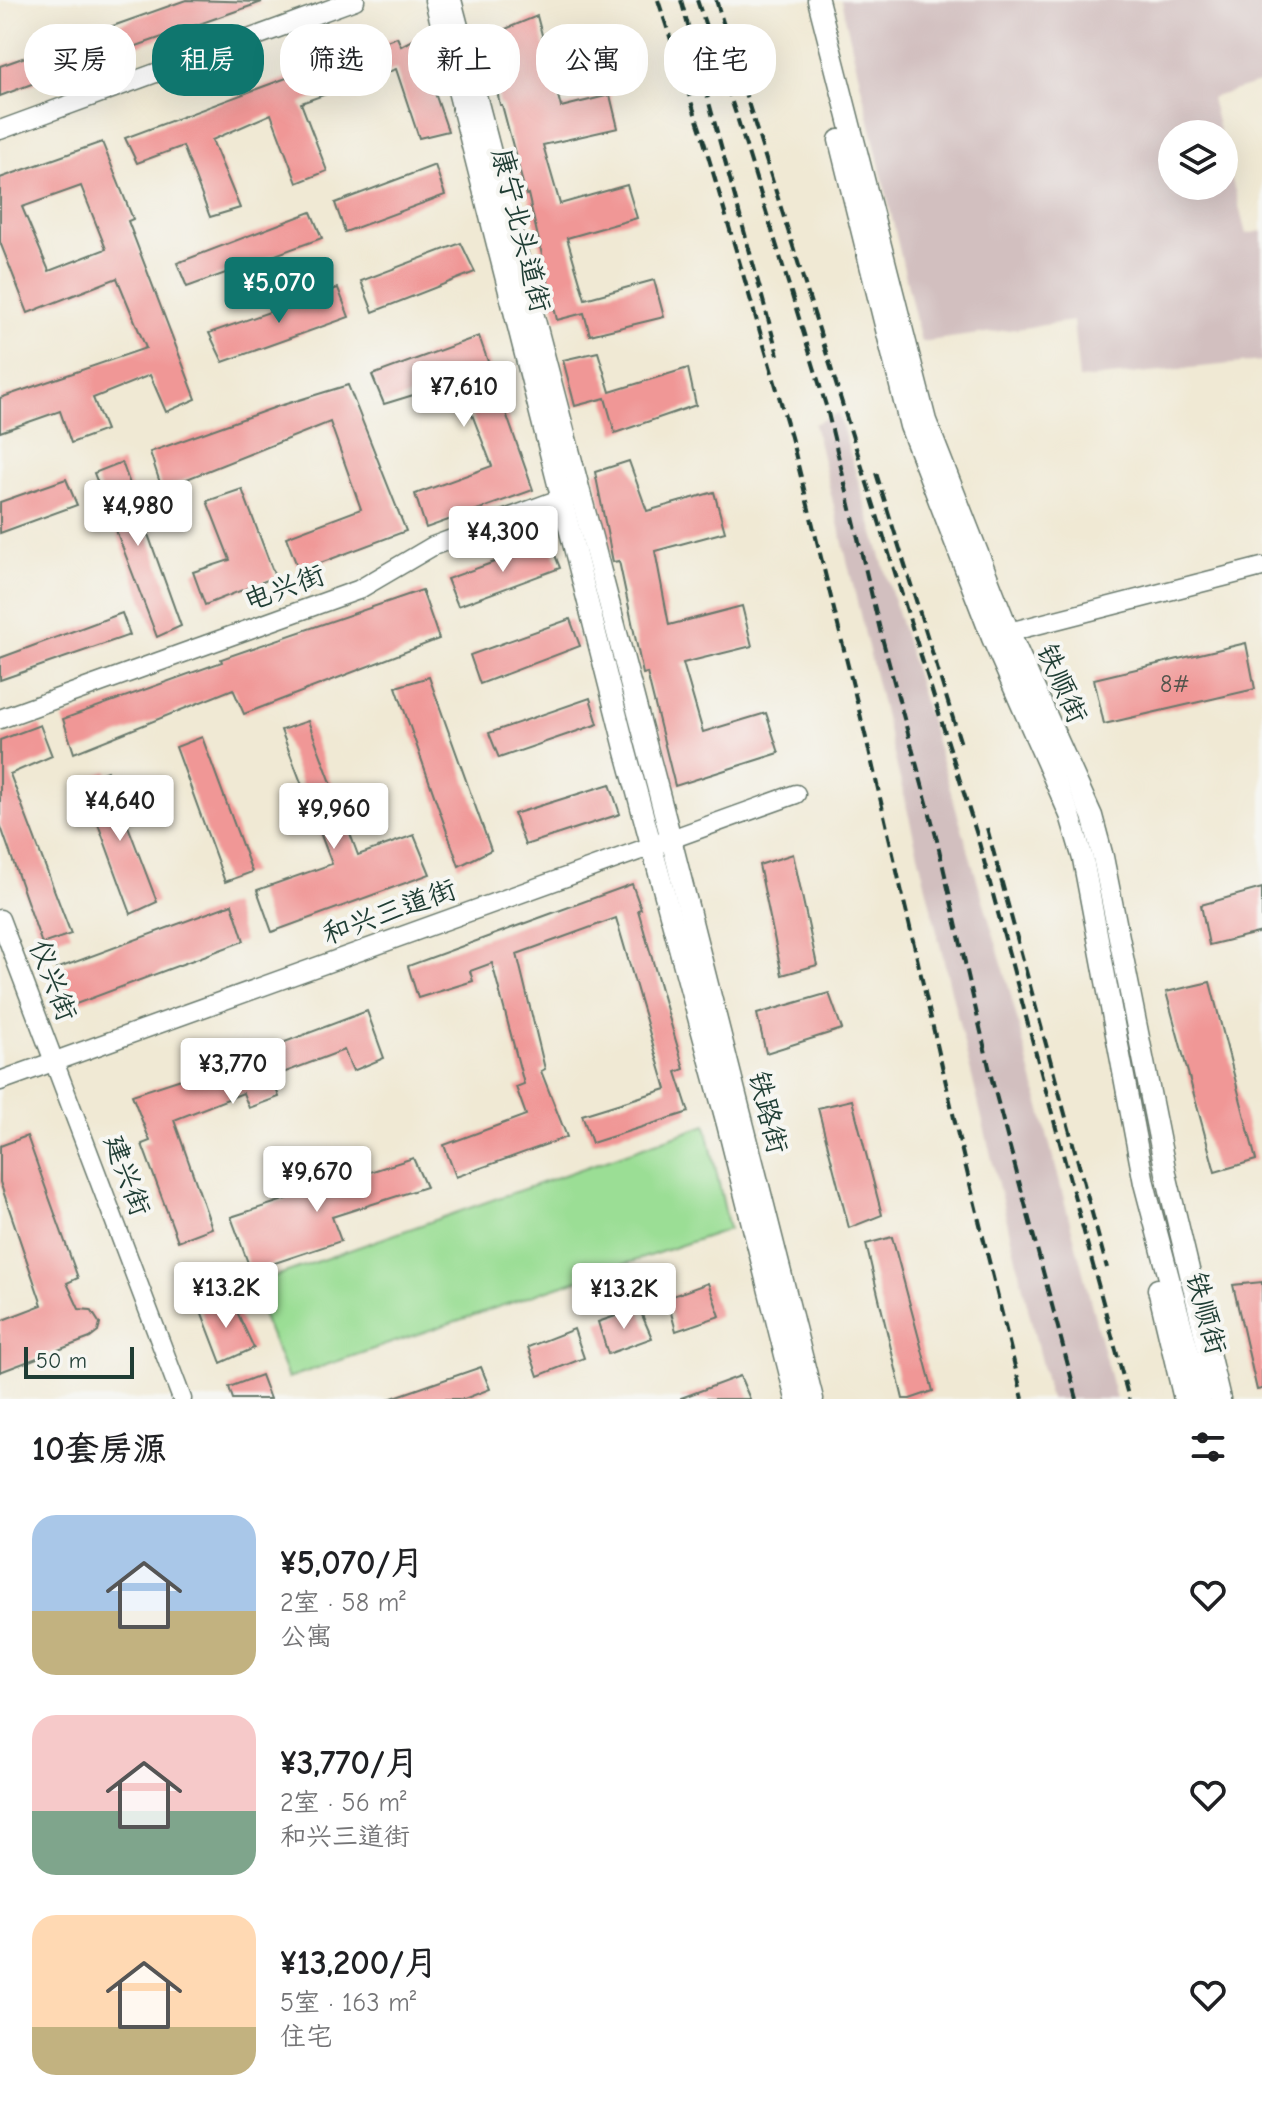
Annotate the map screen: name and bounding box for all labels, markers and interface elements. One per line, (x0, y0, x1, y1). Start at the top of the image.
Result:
chip: 买房 (24, 24, 136, 96)
chip: 租房 (152, 24, 264, 96)
chip: 筛选 (280, 24, 392, 96)
chip: 新上 (408, 24, 520, 96)
chip: 公寓 (536, 24, 648, 96)
chip: 住宅 (664, 24, 776, 96)
map controls (1158, 120, 1238, 200)
button: layers (1158, 120, 1238, 200)
street label: 康宁北头道街 (485, 145, 557, 316)
pin: ¥5,070 (214, 257, 344, 325)
text: ¥5,070 (242, 268, 316, 298)
pin: ¥7,610 (399, 361, 529, 429)
text: ¥7,610 (430, 372, 498, 402)
pin: ¥4,980 (73, 480, 203, 548)
text: ¥4,980 (102, 491, 174, 521)
pin: ¥4,300 (438, 506, 568, 574)
text: ¥4,300 (467, 517, 539, 547)
street label: 电兴街 (239, 559, 329, 617)
street label: 铁顺街 (1030, 639, 1094, 728)
house number: 8# (1160, 670, 1190, 698)
pin: ¥4,640 (55, 775, 185, 843)
pin: ¥9,960 (269, 783, 399, 851)
text: ¥4,640 (85, 786, 155, 816)
text: ¥9,960 (297, 794, 371, 824)
street label: 和兴三道街 (318, 873, 461, 951)
street label: 仪兴街 (23, 935, 83, 1025)
pin: ¥3,770 (168, 1038, 298, 1106)
text: ¥3,770 (199, 1049, 267, 1079)
street label: 铁路街 (742, 1068, 794, 1157)
street label: 建兴街 (98, 1130, 156, 1220)
pin: ¥9,670 (252, 1146, 382, 1214)
text: ¥9,670 (281, 1157, 353, 1187)
pin: ¥13.2K (161, 1262, 291, 1330)
pin: ¥13.2K (559, 1263, 689, 1331)
street label: 铁顺街 (1180, 1269, 1232, 1358)
text: ¥13.2K (192, 1273, 260, 1303)
text: ¥13.2K (590, 1274, 658, 1304)
scale bar (24, 1343, 134, 1379)
text: 50 m (36, 1348, 87, 1374)
icon: filters (1186, 1425, 1230, 1469)
text: 10套房源 (32, 1429, 167, 1469)
text: ¥5,070/月 (280, 1543, 424, 1583)
icon: home (96, 1547, 192, 1643)
icon: heart (1186, 1573, 1230, 1617)
text: 2室 · 58 m² (280, 1588, 406, 1618)
text: 公寓 (280, 1622, 332, 1652)
text: ¥3,770/月 (280, 1743, 419, 1783)
icon: home (96, 1747, 192, 1843)
icon: heart (1186, 1773, 1230, 1817)
text: 2室 · 56 m² (280, 1788, 406, 1818)
text: 和兴三道街 (280, 1822, 410, 1852)
text: ¥13,200/月 (280, 1943, 438, 1983)
icon: home (96, 1947, 192, 2043)
icon: heart (1186, 1973, 1230, 2017)
text: 5室 · 163 m² (280, 1988, 416, 2018)
text: 住宅 (280, 2022, 332, 2052)

